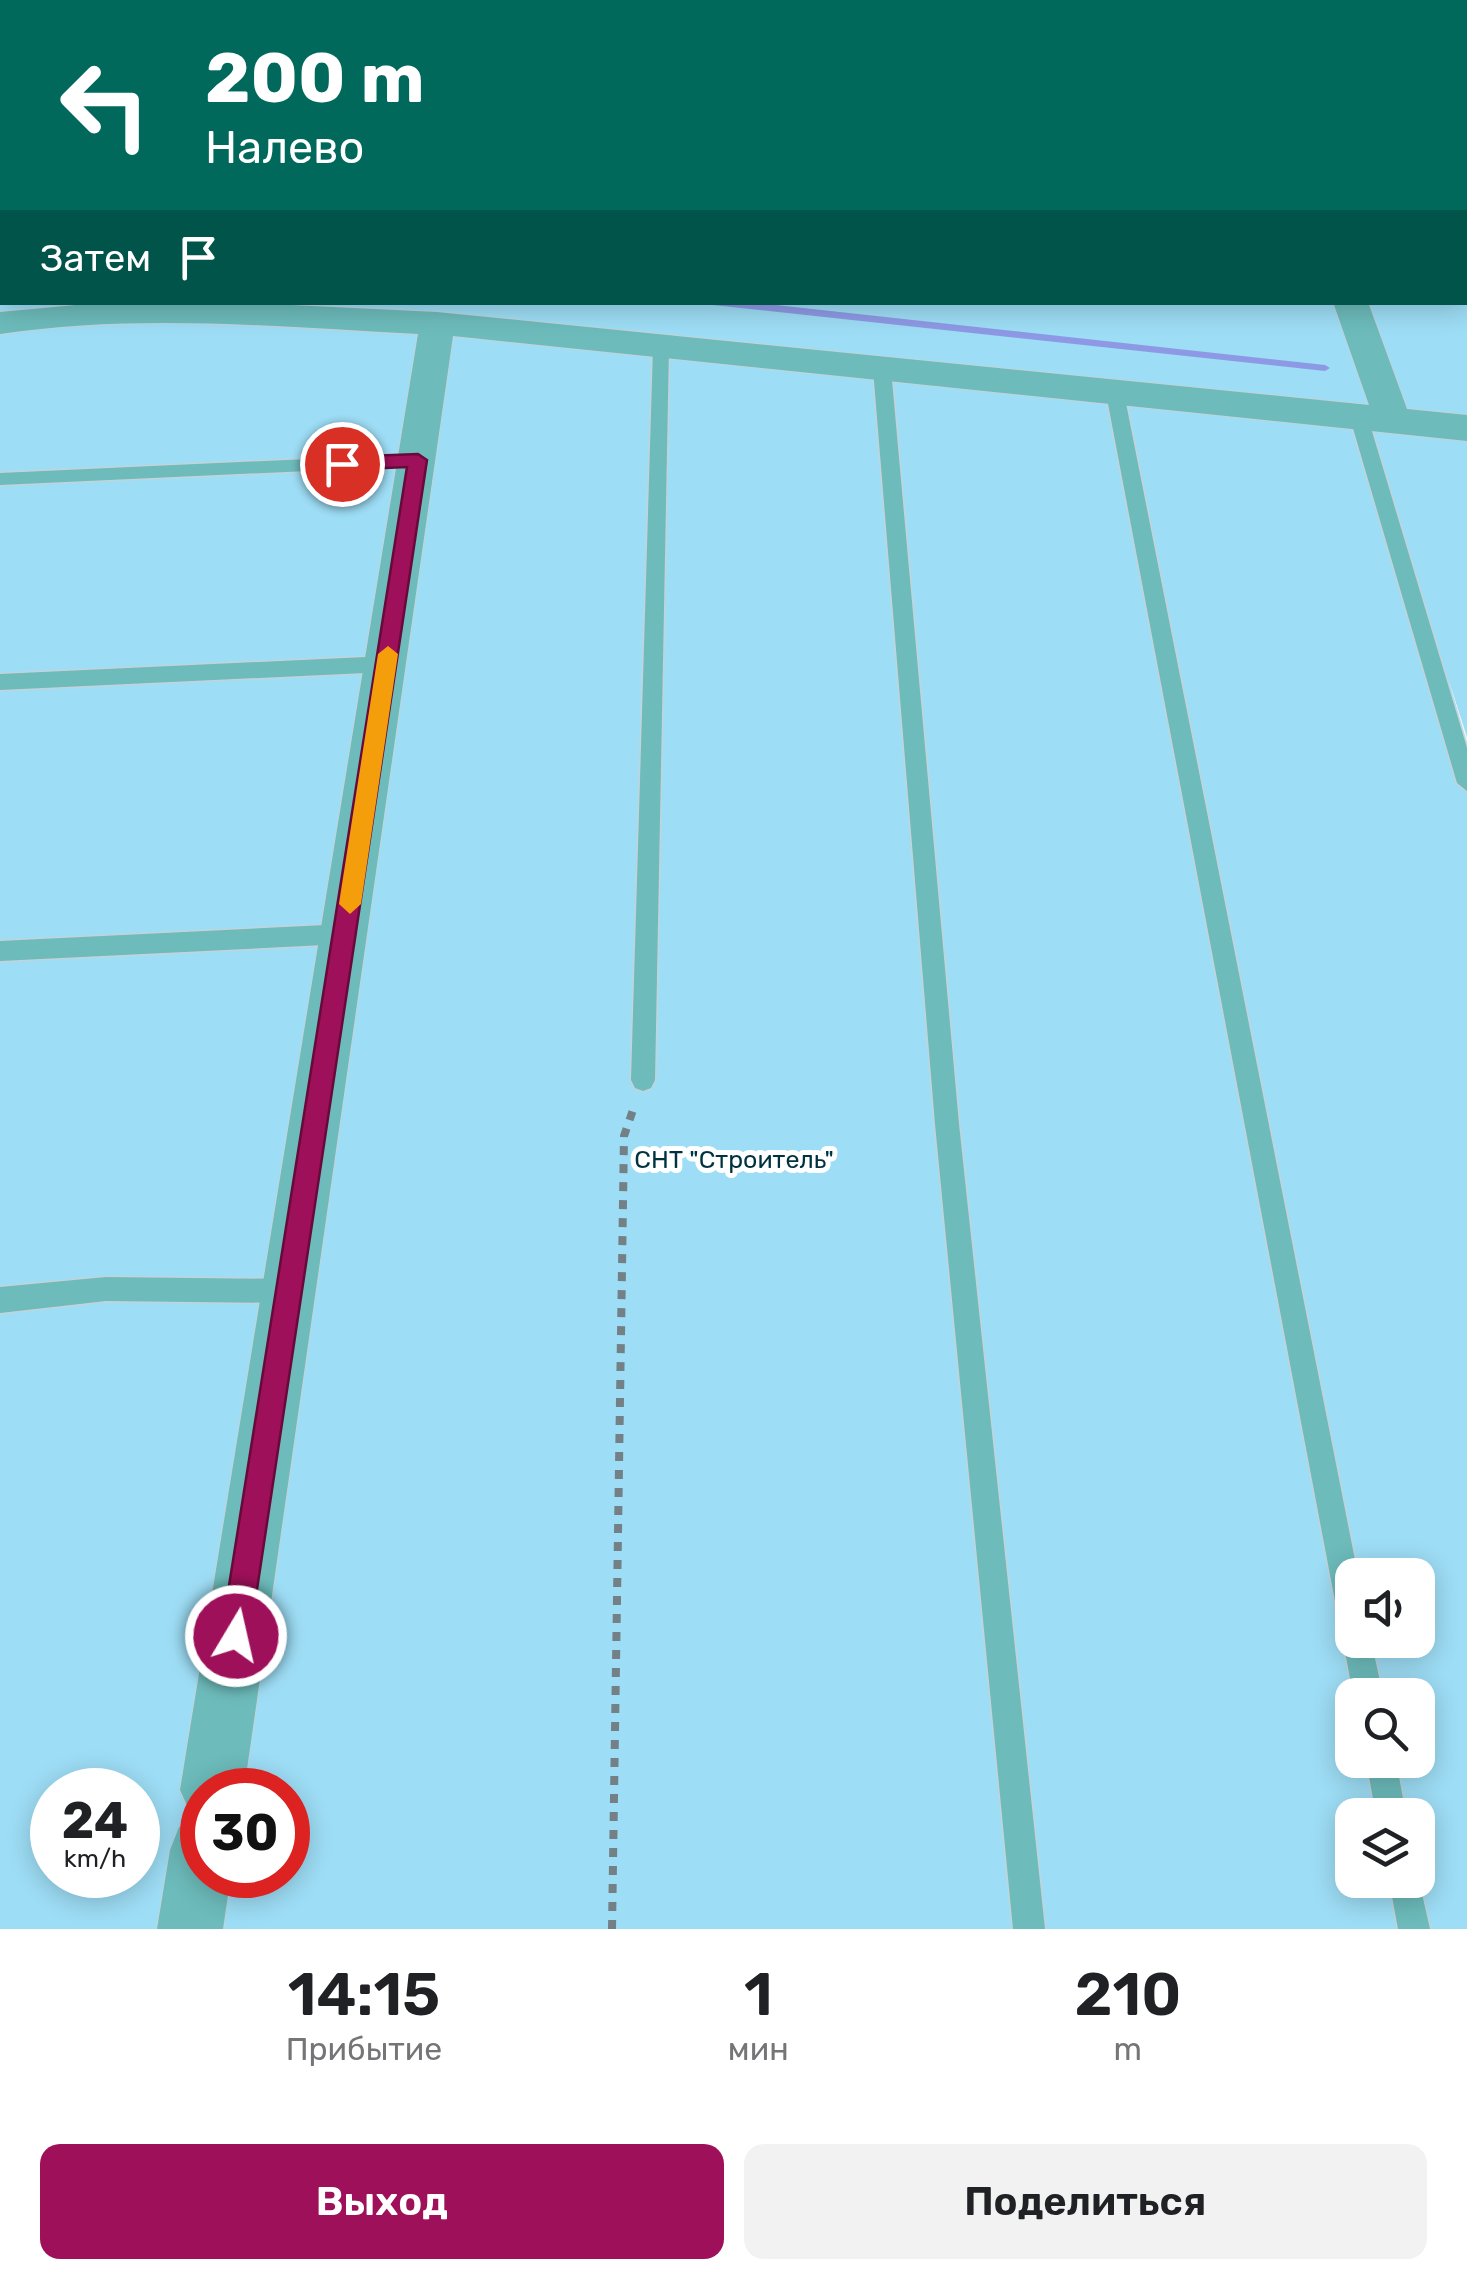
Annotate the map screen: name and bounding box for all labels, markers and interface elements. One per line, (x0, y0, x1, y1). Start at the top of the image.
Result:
text: 200 m (205, 37, 425, 120)
icon: left (40, 40, 170, 170)
text: Налево (205, 121, 364, 174)
icon: arrive (171, 230, 226, 285)
text: Затем (40, 235, 151, 281)
pin (300, 422, 385, 507)
icon: arrive (315, 437, 370, 492)
park label: СНТ "Строитель" (634, 1145, 834, 1174)
map controls (1335, 1558, 1435, 1898)
button: sound (1335, 1558, 1435, 1658)
position arrow (184, 1584, 288, 1688)
button: search (1335, 1678, 1435, 1778)
speed limit sign: 30 (180, 1768, 310, 1898)
text: 24 (62, 1791, 128, 1851)
button: layers (1335, 1798, 1435, 1898)
text: km/h (64, 1844, 126, 1873)
text: 14:15 (288, 1959, 440, 2030)
text: 1 (744, 1959, 773, 2030)
text: 210 (1074, 1959, 1181, 2030)
text: Прибытие (286, 2030, 442, 2068)
text: мин (728, 2030, 789, 2068)
text: m (1114, 2030, 1142, 2068)
button: Выход (40, 2144, 724, 2259)
button: Поделиться (744, 2144, 1427, 2259)

